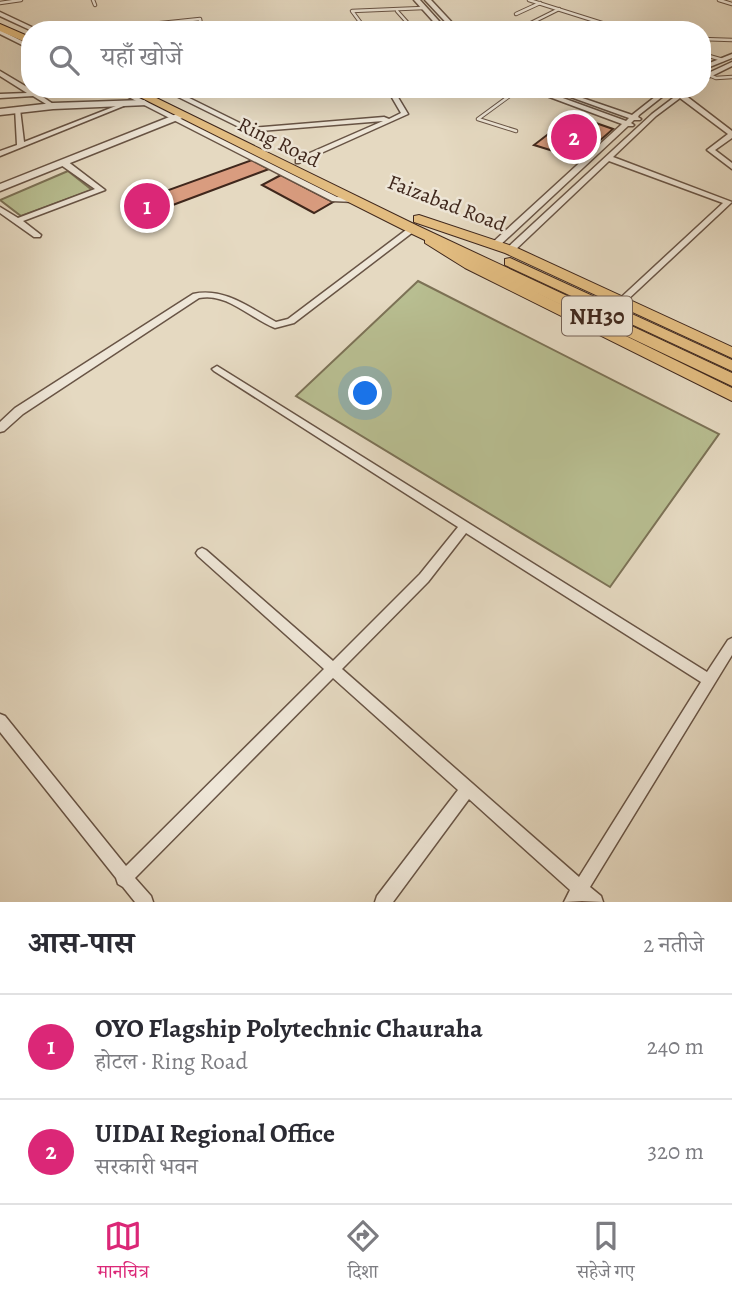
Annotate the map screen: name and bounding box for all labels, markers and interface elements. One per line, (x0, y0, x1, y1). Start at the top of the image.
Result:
search box (21, 21, 711, 98)
text: यहाँ खोजें (101, 39, 182, 74)
icon: search (45, 41, 83, 79)
street label: Ring Road (233, 110, 326, 174)
pin: 2 (551, 111, 597, 163)
street label: Faizabad Road (384, 168, 511, 239)
pin: 1 (124, 180, 170, 232)
road number: NH30 (562, 296, 632, 336)
your location (348, 376, 382, 410)
text: आस-पास (28, 923, 134, 963)
text: 2 नतीजे (643, 929, 704, 960)
text: OYO Flagship Polytechnic Chauraha (95, 1011, 483, 1046)
text: 1 (47, 1031, 55, 1062)
text: 240 m (647, 1031, 704, 1062)
text: होटल · Ring Road (95, 1046, 248, 1077)
text: UIDAI Regional Office (95, 1116, 335, 1151)
text: 2 (45, 1136, 57, 1167)
text: 320 m (648, 1136, 704, 1167)
text: सरकारी भवन (95, 1151, 198, 1182)
tab: मानचित्र (97, 1217, 149, 1290)
tab: दिशा (344, 1217, 382, 1290)
tab: सहेजे गए (577, 1217, 635, 1290)

